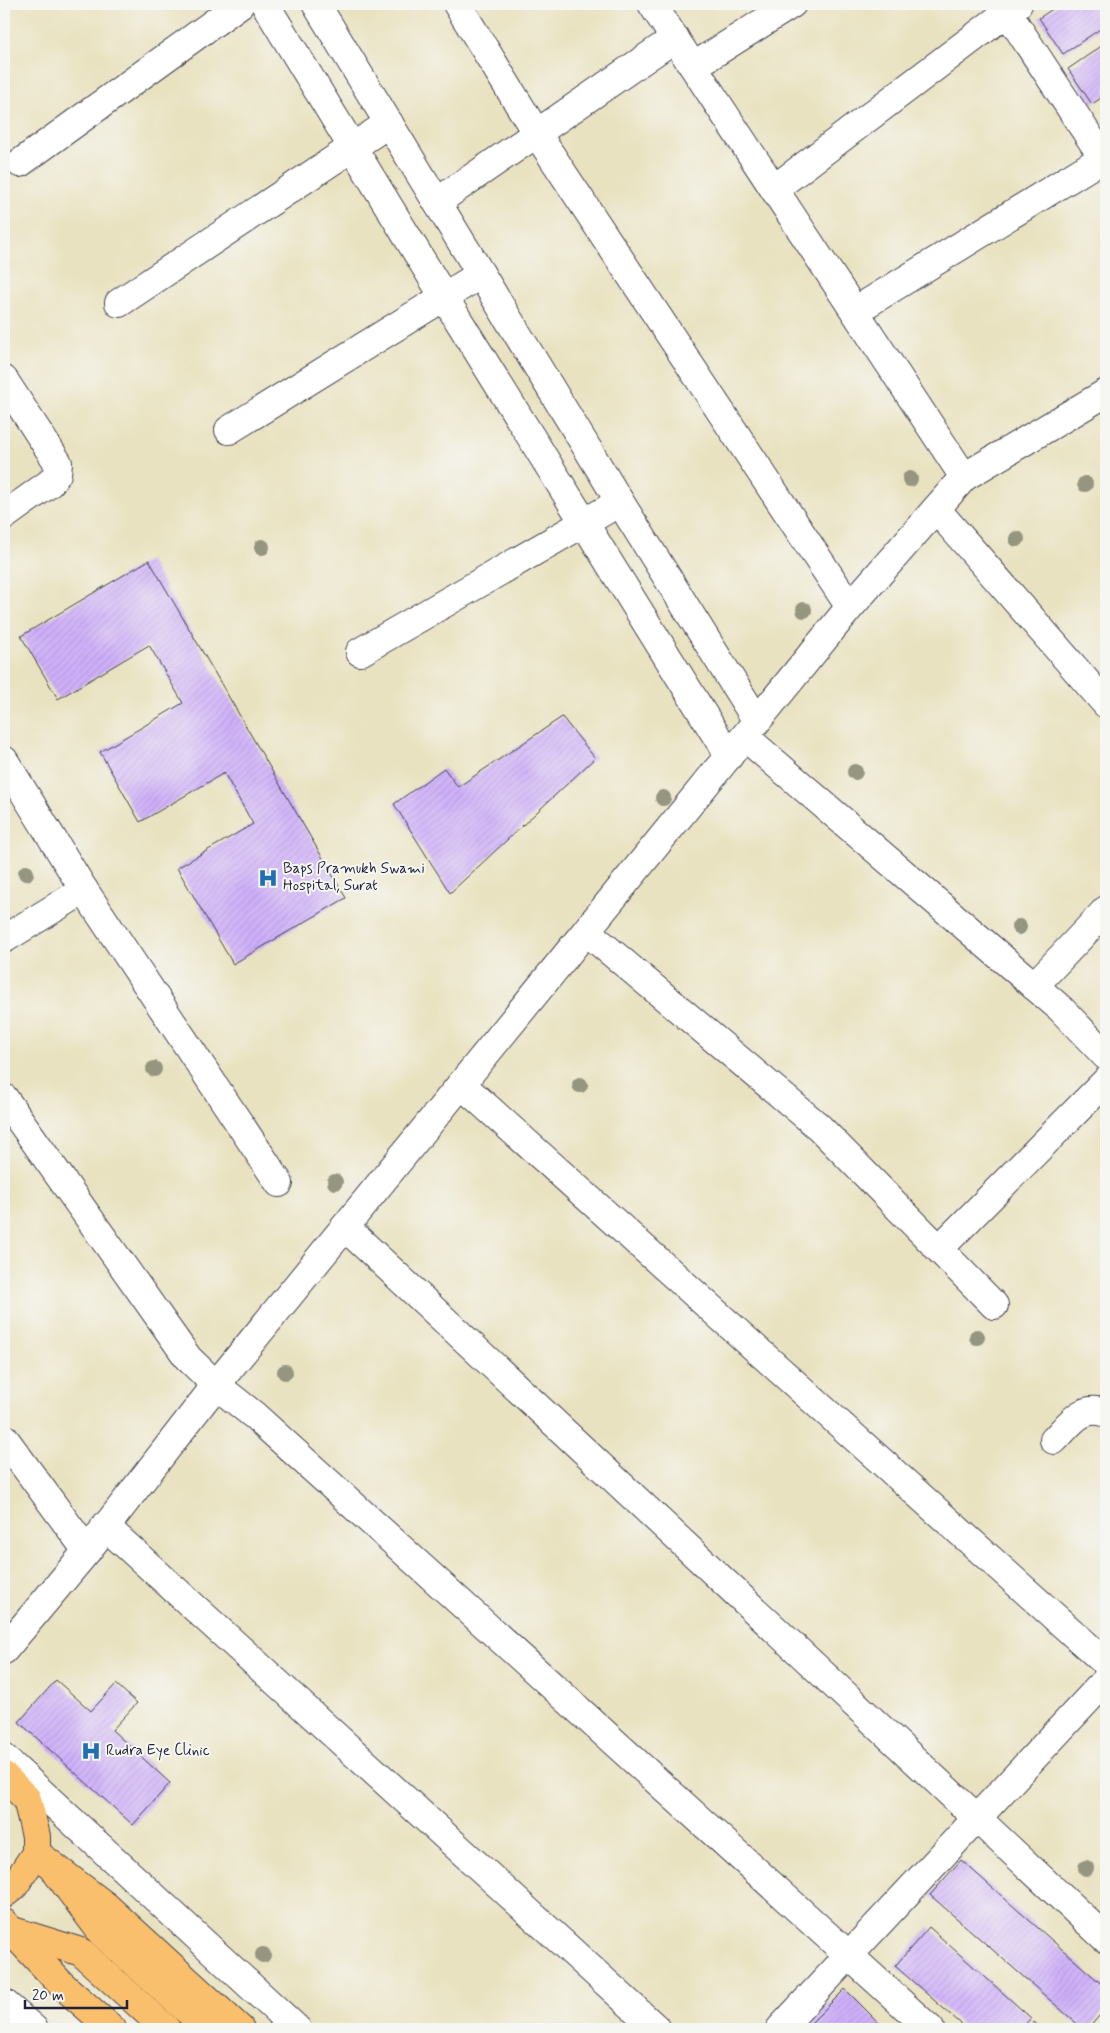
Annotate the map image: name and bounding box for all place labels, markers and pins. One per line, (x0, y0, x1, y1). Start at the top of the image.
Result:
place label: Baps Pramukh Swami Hospital, Surat (283, 859, 425, 896)
hospital icon: Baps Pramukh Swami Hospital, Surat (257, 867, 279, 889)
hospital icon: Rudra Eye Clinic (80, 1740, 102, 1762)
place label: Rudra Eye Clinic (106, 1741, 210, 1761)

